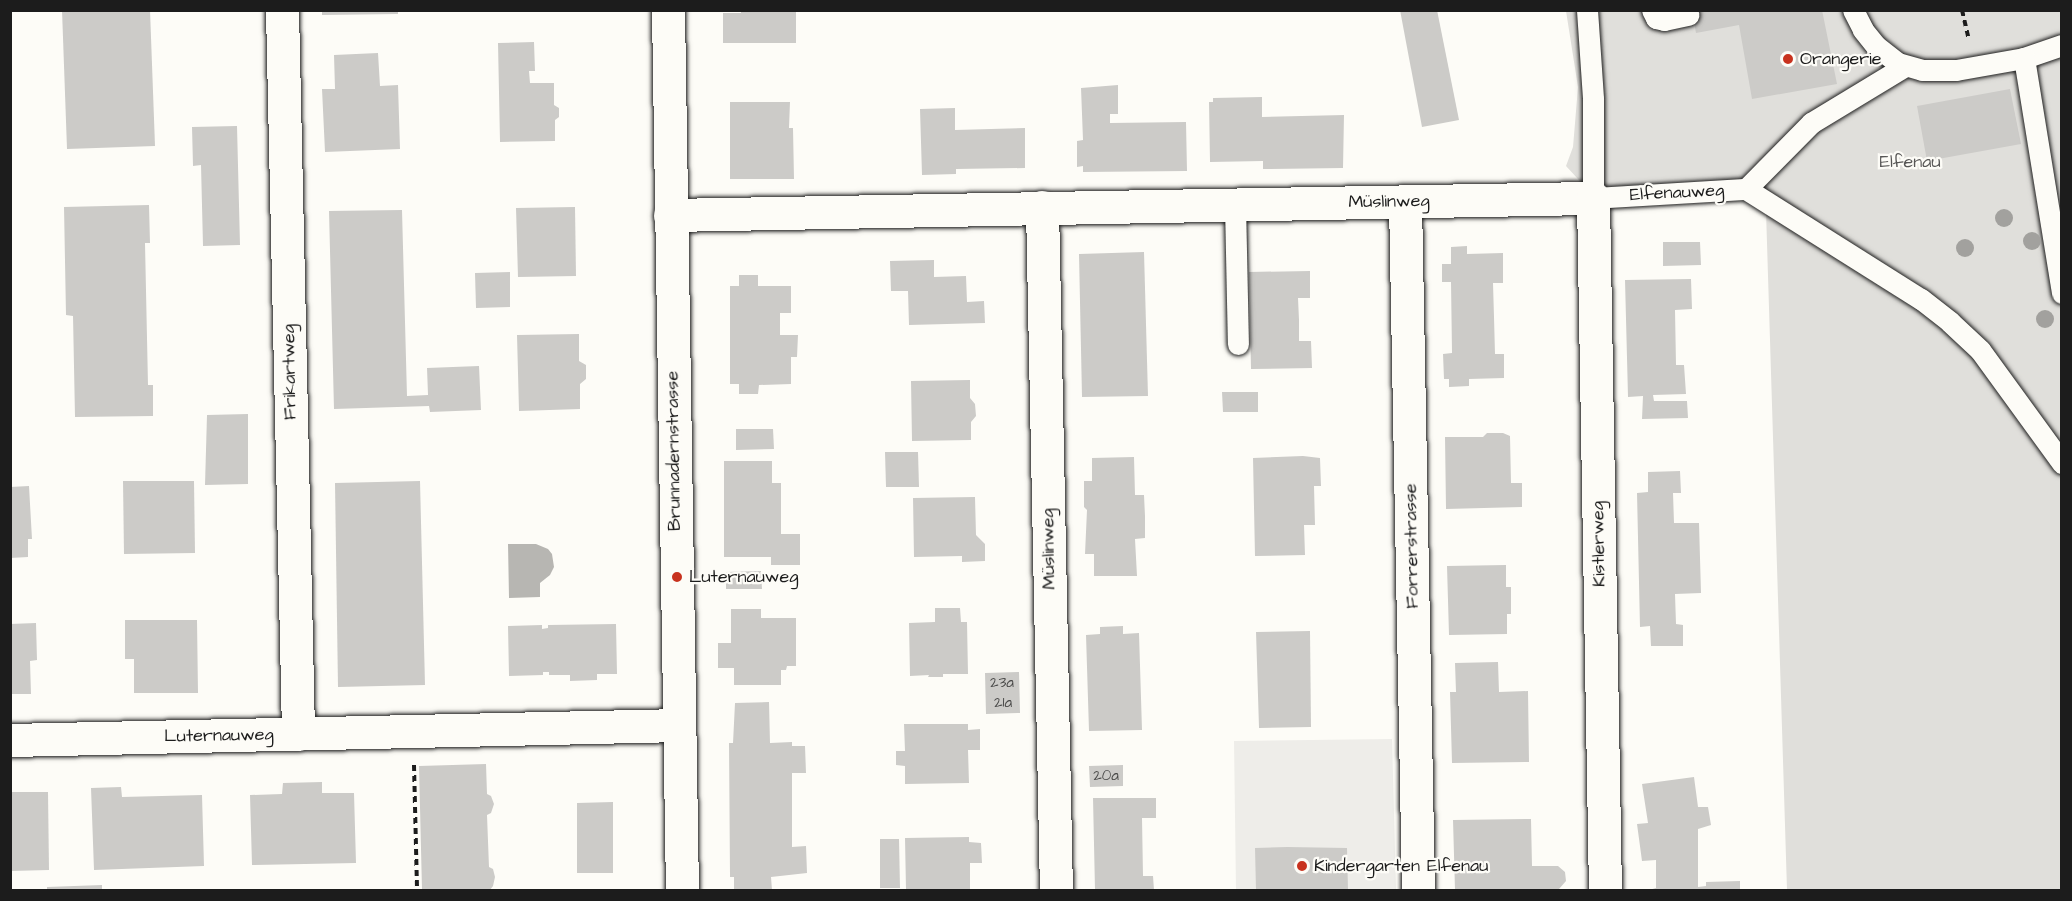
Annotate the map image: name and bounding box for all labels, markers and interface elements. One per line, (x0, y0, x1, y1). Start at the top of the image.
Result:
place label: Orangerie (1800, 48, 1882, 70)
marker: Orangerie (1781, 52, 1795, 66)
park label: Elfenau (1879, 151, 1941, 173)
street label: Elfenauweg (1629, 180, 1725, 206)
street label: Müslinweg (1348, 190, 1430, 214)
street label: Frikartweg (278, 324, 302, 420)
street label: Brunnadernstrasse (662, 371, 686, 531)
street label: Forrerstrasse (1400, 483, 1424, 609)
street label: Kistlerweg (1587, 501, 1611, 587)
street label: Müslinweg (1037, 508, 1061, 590)
place label: Luternauweg (689, 566, 798, 588)
marker: Luternauweg (670, 570, 684, 584)
house number: 23a (990, 674, 1014, 692)
house number: 21a (994, 694, 1012, 712)
street label: Luternauweg (164, 724, 274, 748)
house number: 20a (1093, 767, 1119, 785)
place label: Kindergarten Elfenau (1314, 855, 1488, 877)
marker: Kindergarten Elfenau (1295, 859, 1309, 873)

